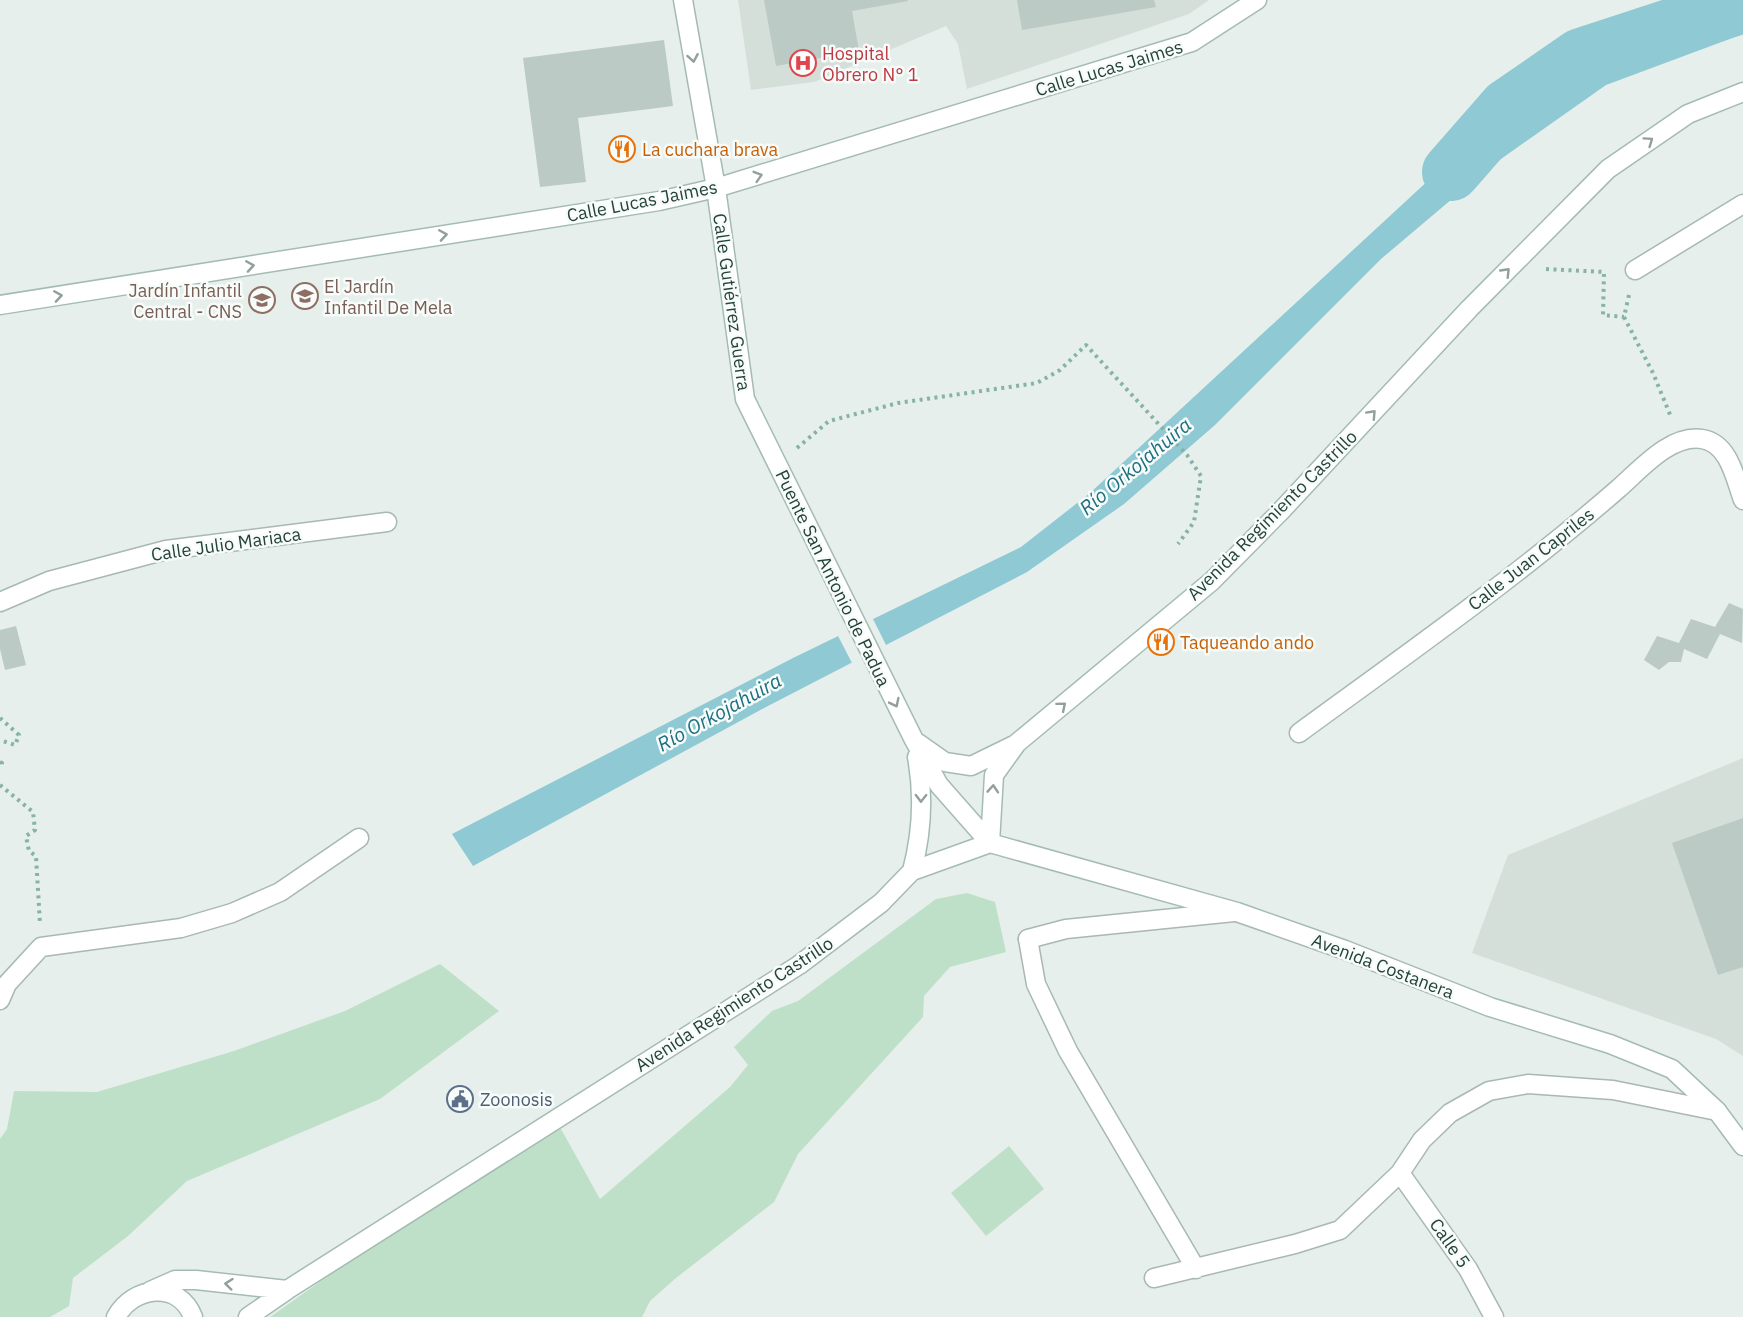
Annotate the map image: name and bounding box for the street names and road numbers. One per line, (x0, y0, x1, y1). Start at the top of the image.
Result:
street label: Calle Lucas Jaimes (1032, 35, 1186, 101)
street label: Calle Lucas Jaimes (565, 175, 719, 227)
street label: Calle Gutiérrez Guerra (708, 212, 756, 393)
street label: Avenida Regimiento Castrillo (1182, 425, 1362, 605)
street label: Puente San Antonio de Padua (770, 466, 896, 691)
street label: Calle Juan Capriles (1463, 503, 1599, 615)
street label: Calle Julio Mariaca (149, 522, 303, 566)
street label: Avenida Costanera (1308, 928, 1458, 1004)
street label: Avenida Regimiento Castrillo (631, 931, 837, 1077)
street label: Calle 5 (1425, 1214, 1475, 1272)

